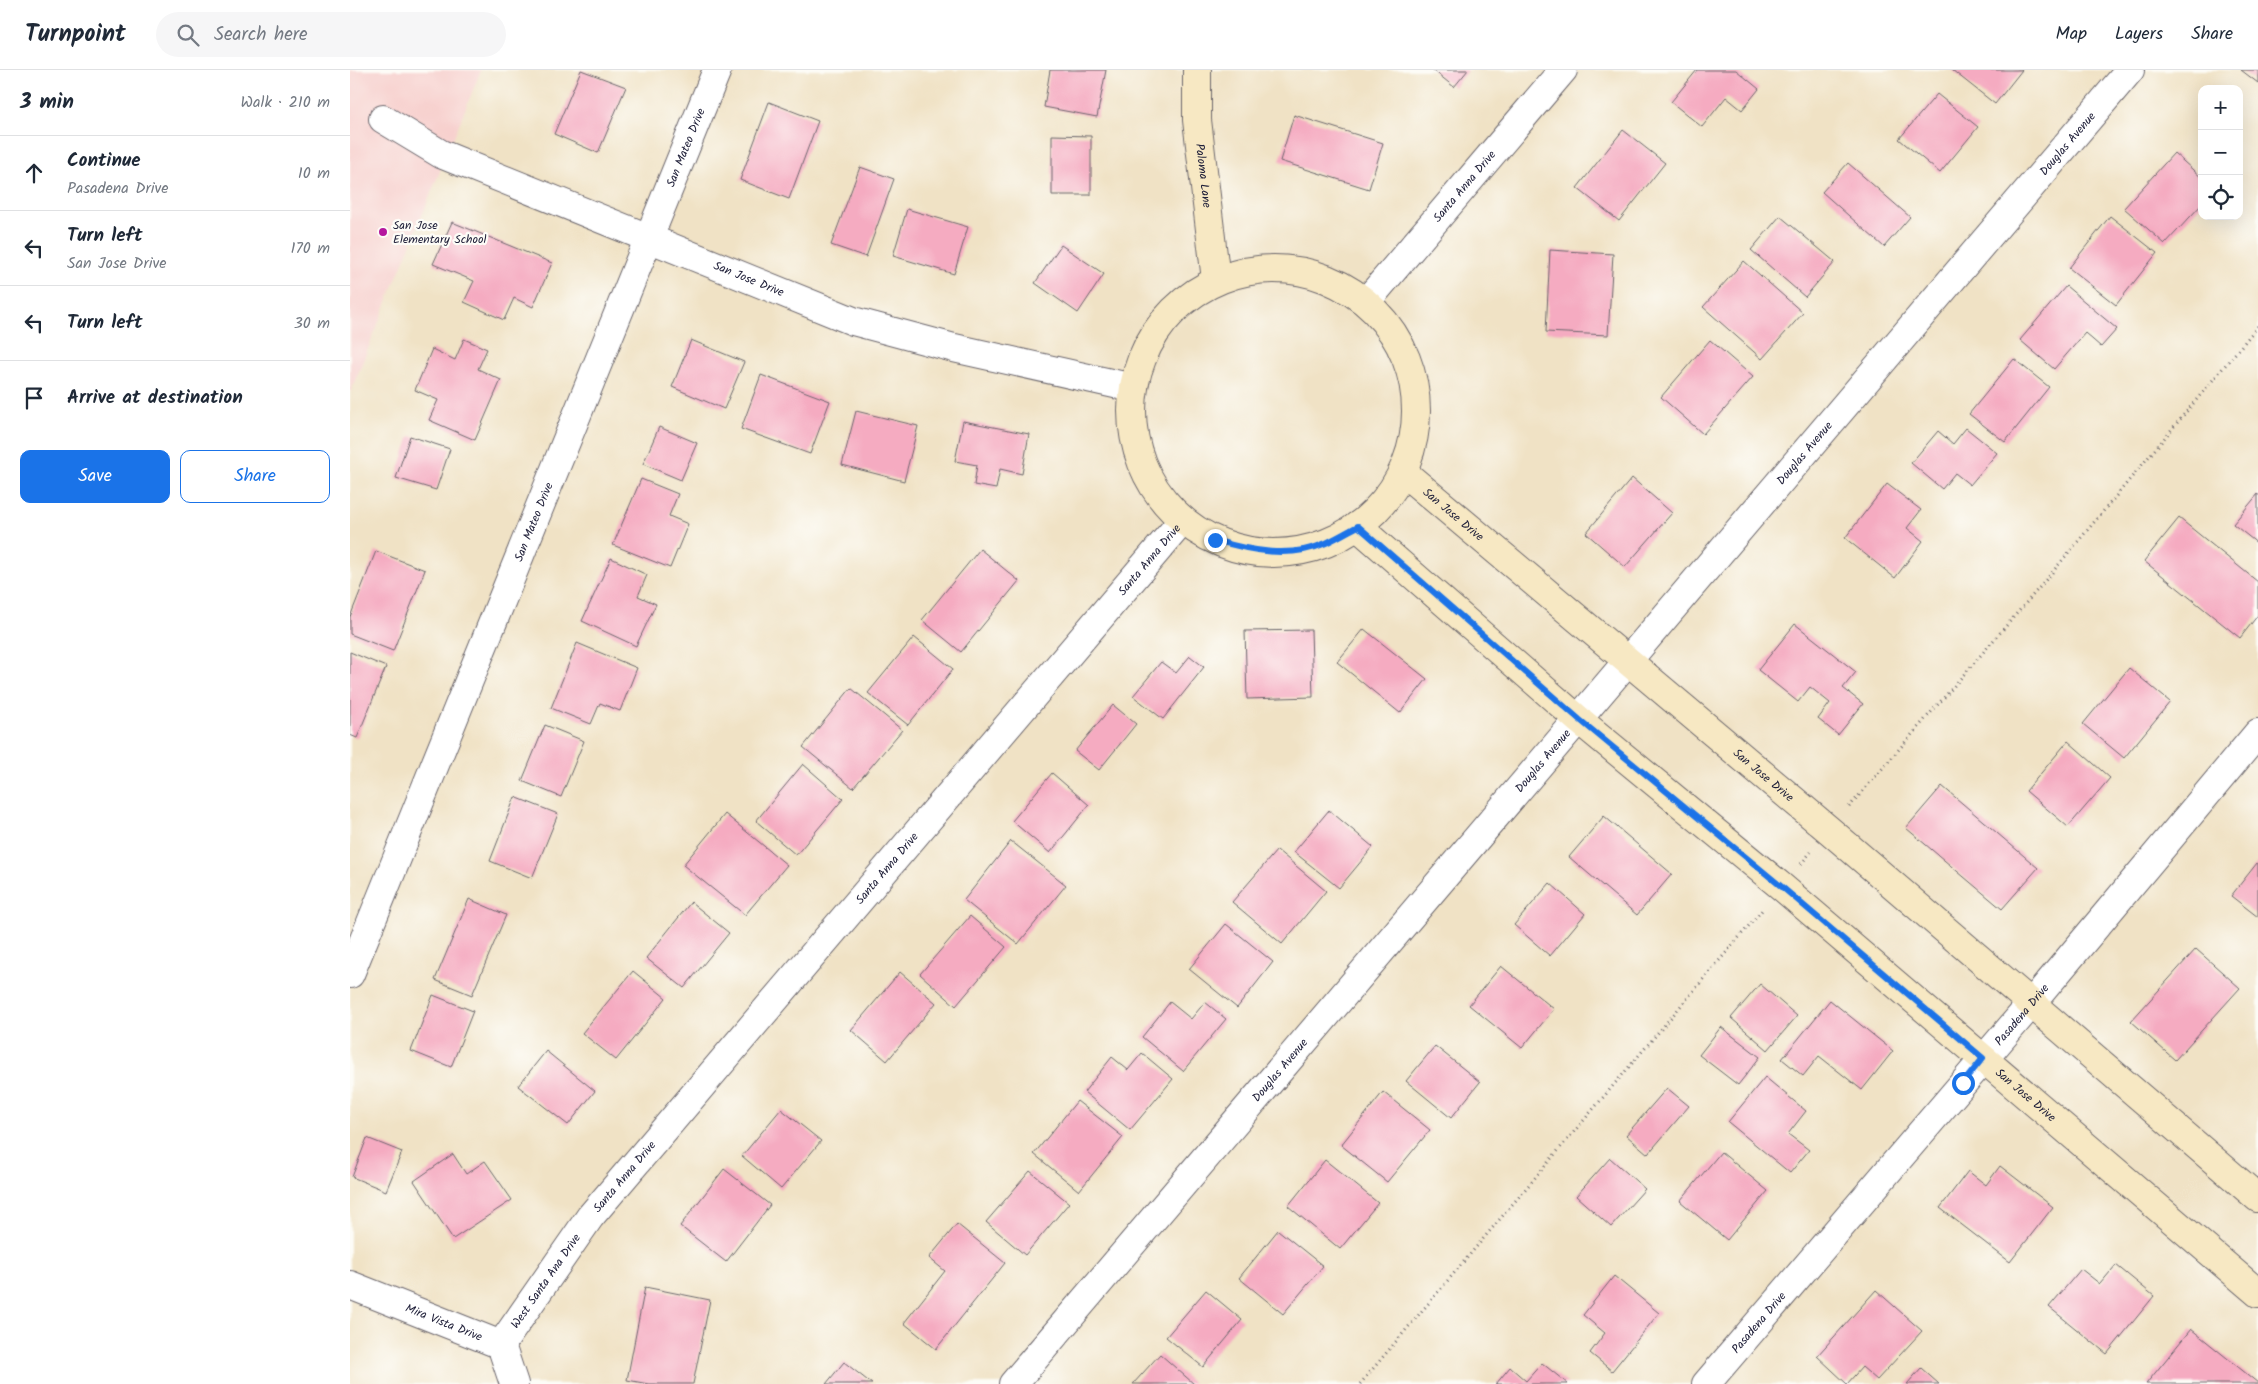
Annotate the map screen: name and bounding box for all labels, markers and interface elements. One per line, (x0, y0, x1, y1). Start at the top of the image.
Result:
search box (156, 12, 506, 57)
text: Turnpoint (25, 15, 126, 54)
text: Search here (214, 20, 308, 50)
text: Map (2056, 20, 2087, 49)
text: Layers (2115, 20, 2163, 49)
text: Share (2191, 20, 2233, 49)
icon: search (174, 21, 202, 49)
map controls (2198, 85, 2243, 220)
button: + (2198, 85, 2243, 130)
text: 3 min (20, 86, 74, 119)
text: Walk · 210 m (240, 90, 330, 115)
street label: San Mateo Drive (661, 105, 711, 190)
street label: Douglas Avenue (2035, 107, 2101, 180)
button: − (2198, 130, 2243, 175)
street label: Paloma Lane (1190, 142, 1216, 209)
text: Continue (67, 146, 140, 176)
street label: Santa Anna Drive (1429, 146, 1501, 227)
icon: ahead (20, 159, 48, 187)
text: 10 m (298, 161, 330, 186)
button: locate (2198, 175, 2243, 220)
text: Pasadena Drive (67, 176, 169, 201)
place label: San Jose Elementary School (393, 216, 486, 249)
text: Turn left (67, 221, 142, 251)
marker: San Jose Elementary School (377, 226, 389, 238)
icon: left (20, 234, 48, 262)
text: 170 m (290, 236, 330, 261)
text: San Jose Drive (67, 251, 167, 276)
street label: San Jose Drive (711, 256, 787, 302)
text: Turn left (67, 308, 142, 338)
icon: left (20, 309, 48, 337)
text: 30 m (294, 311, 330, 336)
text: Arrive at destination (67, 383, 243, 413)
icon: arrive (20, 384, 48, 412)
street label: Douglas Avenue (1772, 417, 1838, 489)
button: Save (20, 450, 170, 503)
button: Share (180, 450, 330, 503)
street label: San Mateo Drive (509, 479, 559, 564)
street label: San Jose Drive (1418, 484, 1488, 547)
street label: Santa Anna Drive (1114, 519, 1186, 600)
route end (1204, 529, 1227, 552)
street label: Douglas Avenue (1511, 725, 1576, 797)
street label: San Jose Drive (1729, 744, 1798, 807)
street label: Santa Anna Drive (851, 828, 924, 909)
street label: Pasadena Drive (1990, 979, 2055, 1050)
street label: Douglas Avenue (1248, 1034, 1313, 1107)
street label: San Jose Drive (1991, 1064, 2060, 1127)
route start (1952, 1072, 1975, 1095)
street label: Santa Anna Drive (589, 1136, 661, 1217)
street label: West Santa Ana Drive (506, 1229, 586, 1333)
street label: Pasadena Drive (1727, 1287, 1791, 1358)
street label: Mira Vista Drive (402, 1299, 486, 1347)

